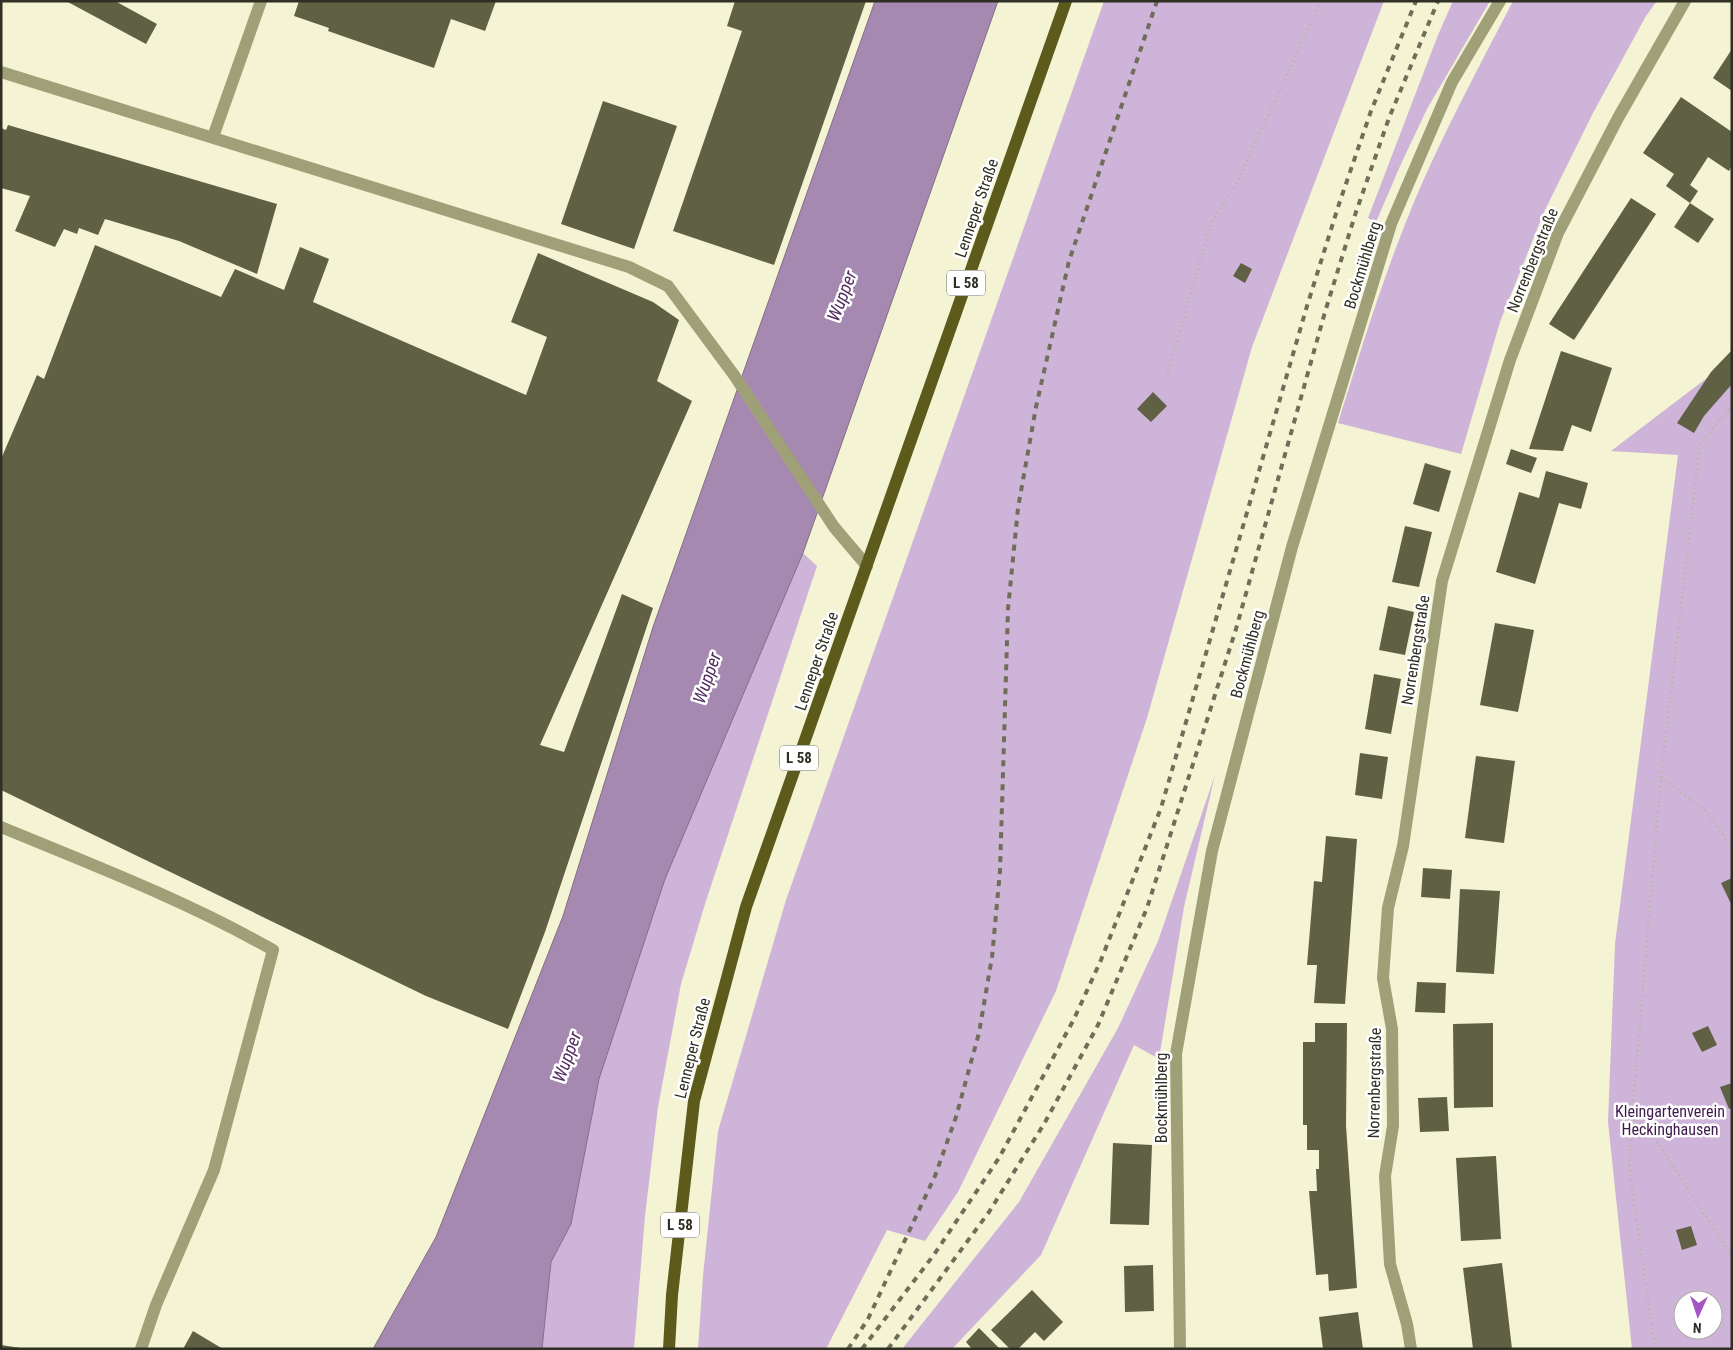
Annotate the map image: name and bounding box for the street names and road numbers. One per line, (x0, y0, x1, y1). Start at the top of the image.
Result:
street label: Lenneper Straße (951, 156, 1002, 260)
street label: Norrenbergstraße (1503, 205, 1562, 315)
street label: Bockmühlberg (1340, 219, 1385, 311)
road number: L 58 (947, 270, 985, 296)
street label: Norrenbergstraße (1397, 594, 1434, 706)
street label: Bockmühlberg (1227, 608, 1268, 700)
street label: Lenneper Straße (791, 609, 842, 713)
road number: L 58 (780, 746, 818, 770)
street label: Lenneper Straße (671, 996, 714, 1100)
street label: Norrenbergstraße (1364, 1027, 1385, 1139)
street label: Bockmühlberg (1152, 1053, 1171, 1143)
road number: L 58 (661, 1212, 699, 1238)

